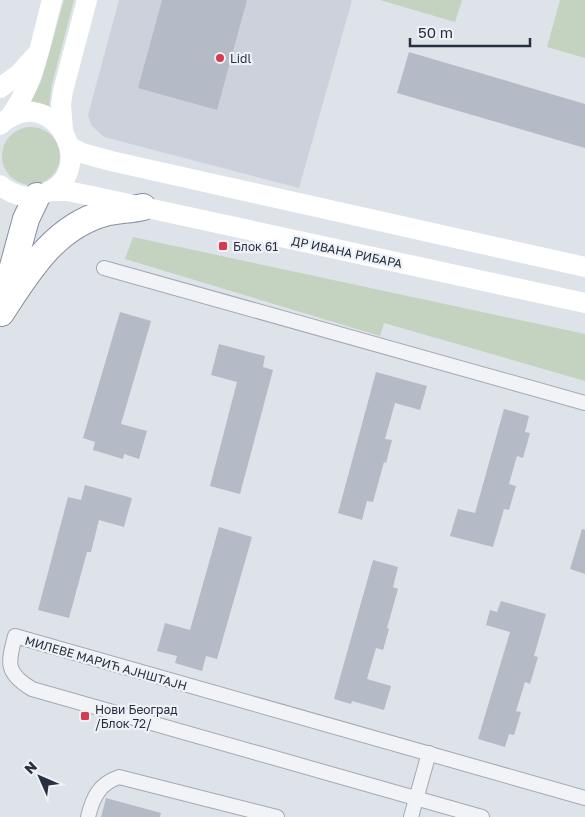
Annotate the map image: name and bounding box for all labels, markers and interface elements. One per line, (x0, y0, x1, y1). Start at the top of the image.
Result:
scale bar (410, 15, 530, 47)
text: 50 m (418, 23, 453, 41)
place label: Lidl (230, 51, 251, 66)
marker: Lidl (214, 52, 226, 64)
street label: ДР ИВАНА РИБАРА (290, 233, 404, 271)
place label: Блок 61 (233, 239, 278, 254)
marker: Блок 61 (217, 240, 229, 252)
street label: МИЛЕВЕ МАРИЋ АЈНШТАЈН (23, 633, 189, 693)
place label: Нови Београд /Блок 72/ (95, 702, 178, 731)
marker: Нови Београд /Блок 72/ (79, 710, 91, 722)
north arrow (15, 752, 65, 802)
text: N (21, 758, 40, 777)

